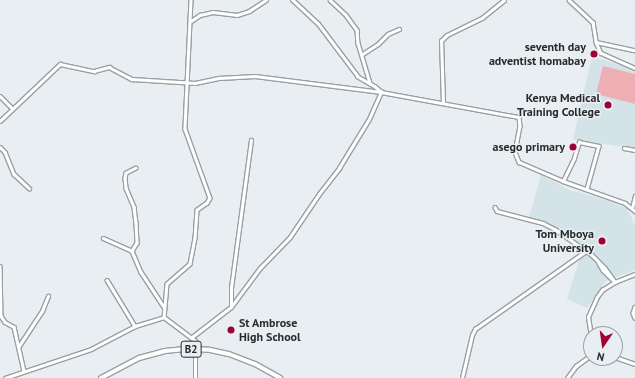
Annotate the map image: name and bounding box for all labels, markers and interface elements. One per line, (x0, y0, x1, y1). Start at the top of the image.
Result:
place label: seventh day adventist homabay (489, 40, 586, 68)
marker: seventh day adventist homabay (589, 49, 599, 59)
place label: Kenya Medical Training College (517, 91, 600, 119)
marker: Kenya Medical Training College (603, 100, 613, 110)
place label: asego primary (493, 140, 565, 154)
marker: asego primary (568, 142, 578, 152)
place label: Tom Mboya University (536, 227, 594, 255)
marker: Tom Mboya University (597, 236, 607, 246)
place label: St Ambrose High School (239, 316, 301, 344)
marker: St Ambrose High School (226, 325, 236, 335)
north arrow (583, 326, 623, 366)
road number: B2 (180, 340, 202, 358)
text: N (595, 349, 606, 364)

